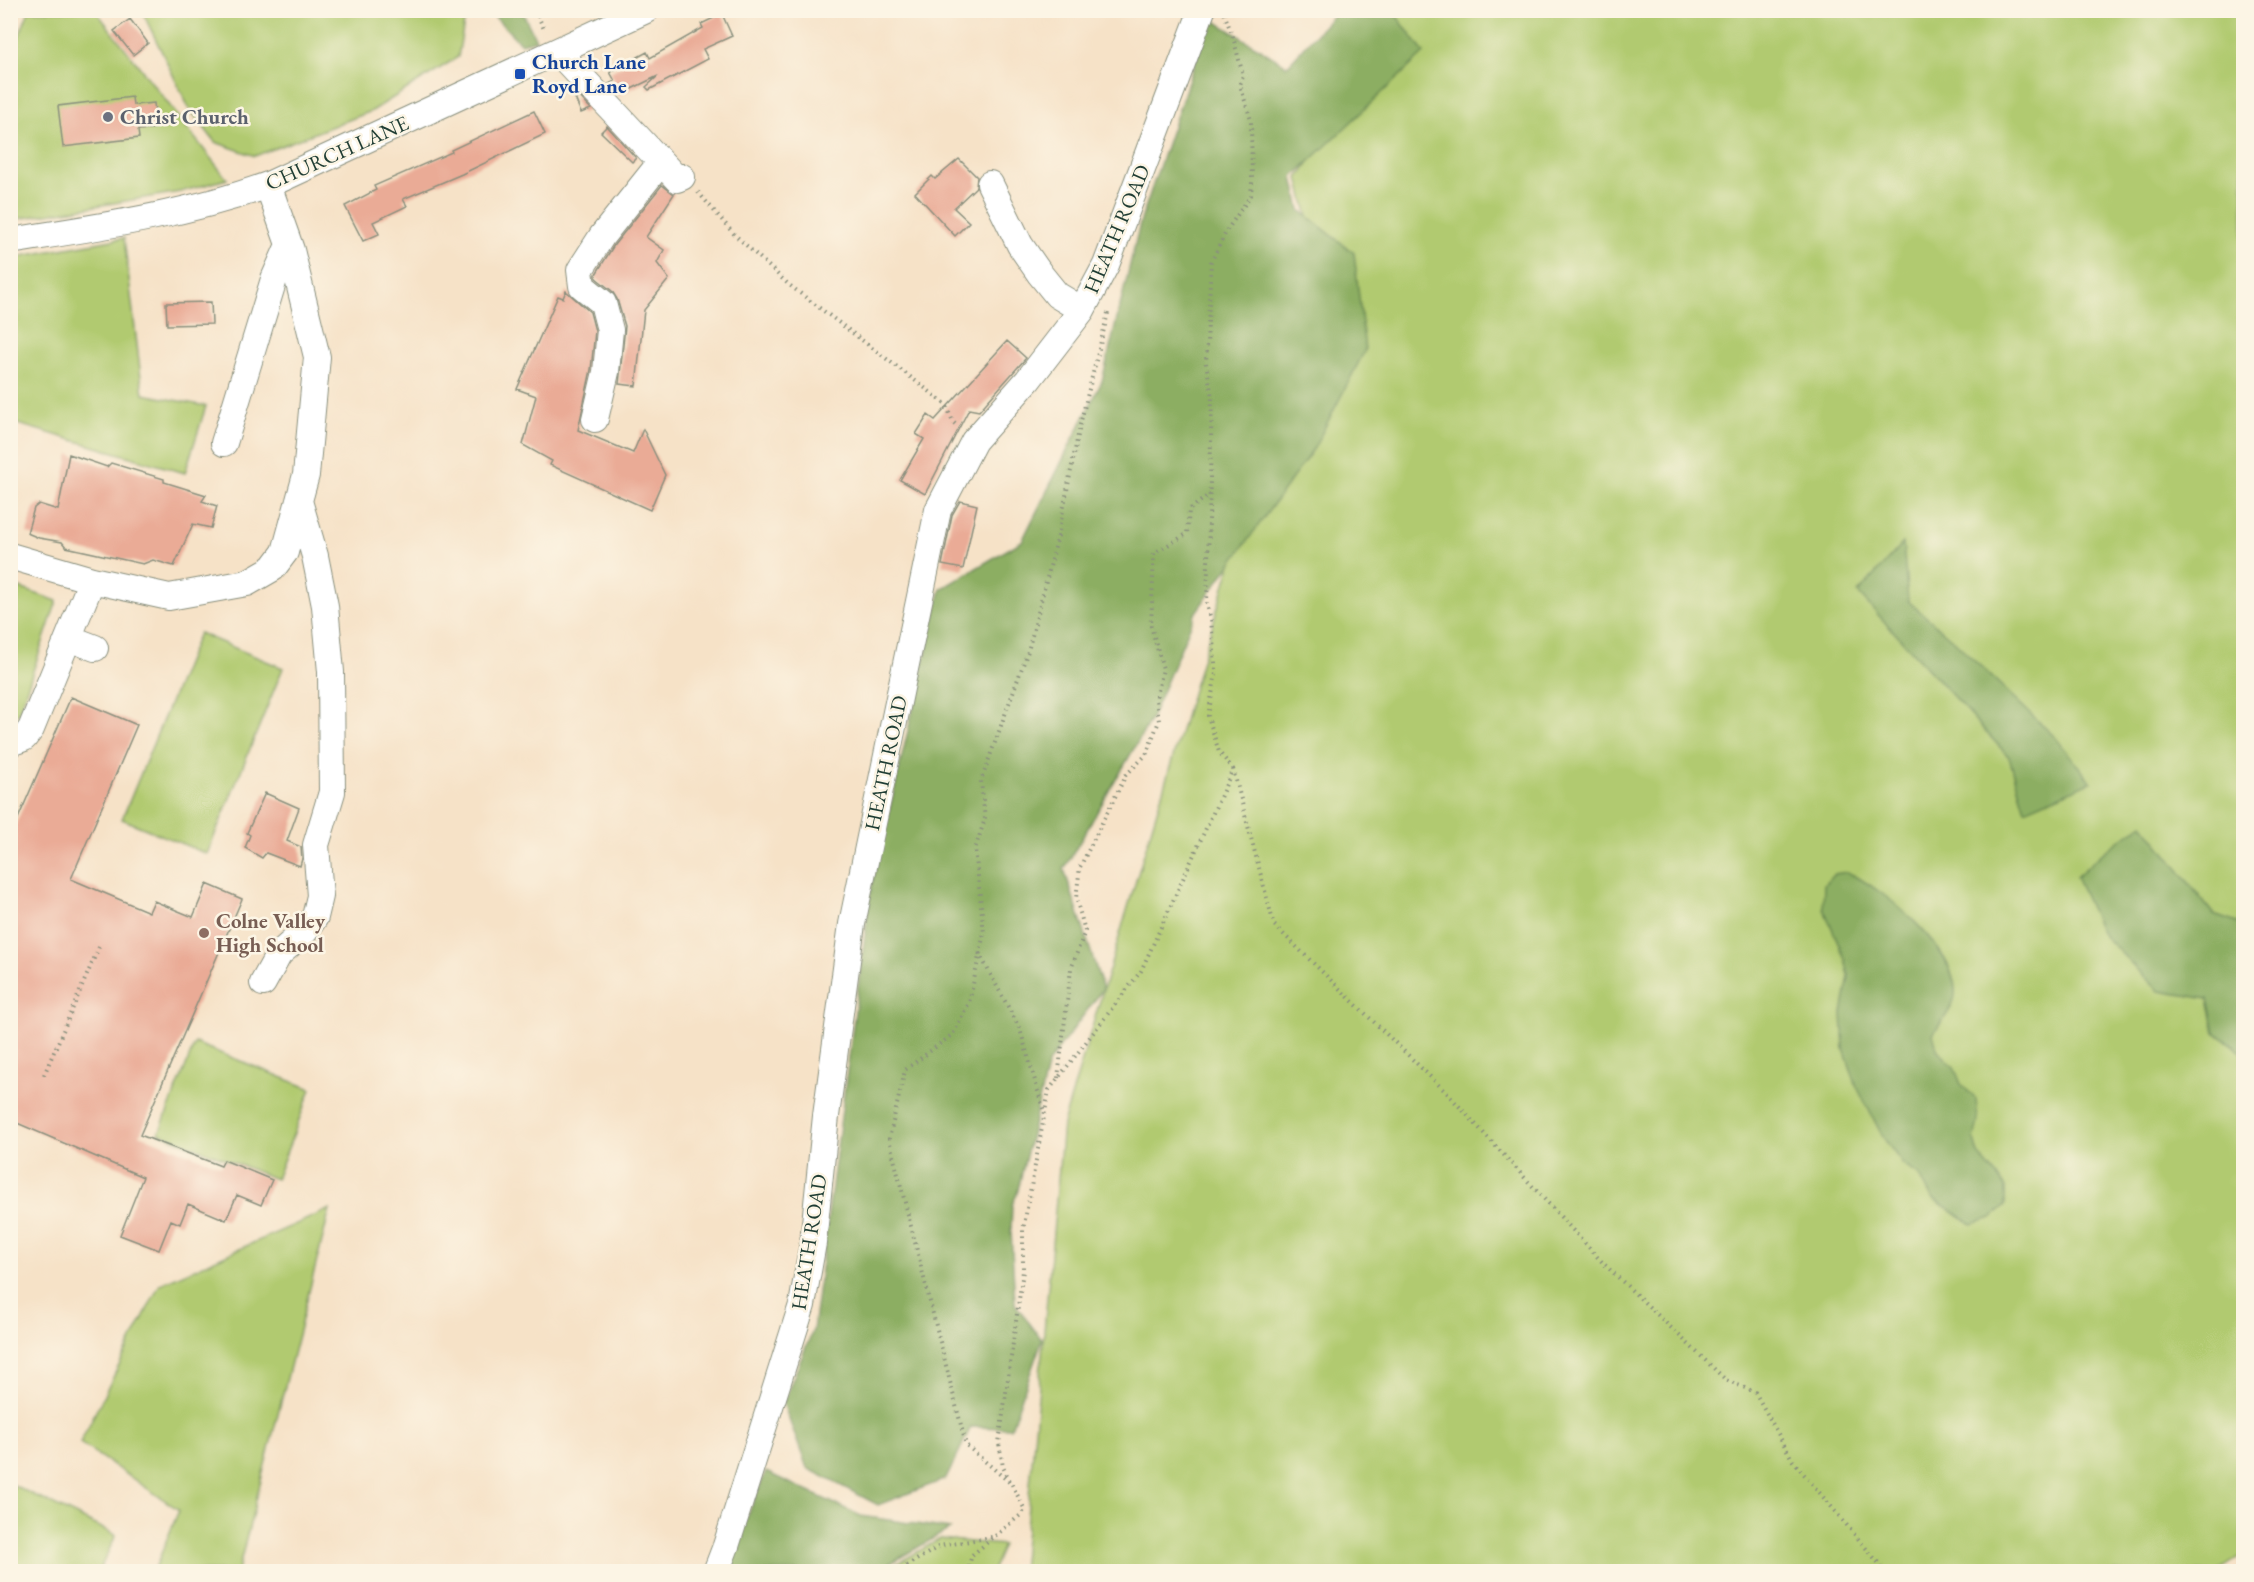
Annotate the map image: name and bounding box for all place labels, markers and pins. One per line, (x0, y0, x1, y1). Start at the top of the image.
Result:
place label: Church Lane Royd Lane (532, 48, 646, 99)
marker: Church Lane Royd Lane (513, 67, 527, 81)
place label: Christ Church (120, 103, 249, 130)
marker: Christ Church (101, 110, 115, 124)
place label: Colne Valley High School (216, 907, 326, 958)
marker: Colne Valley High School (197, 926, 211, 940)

